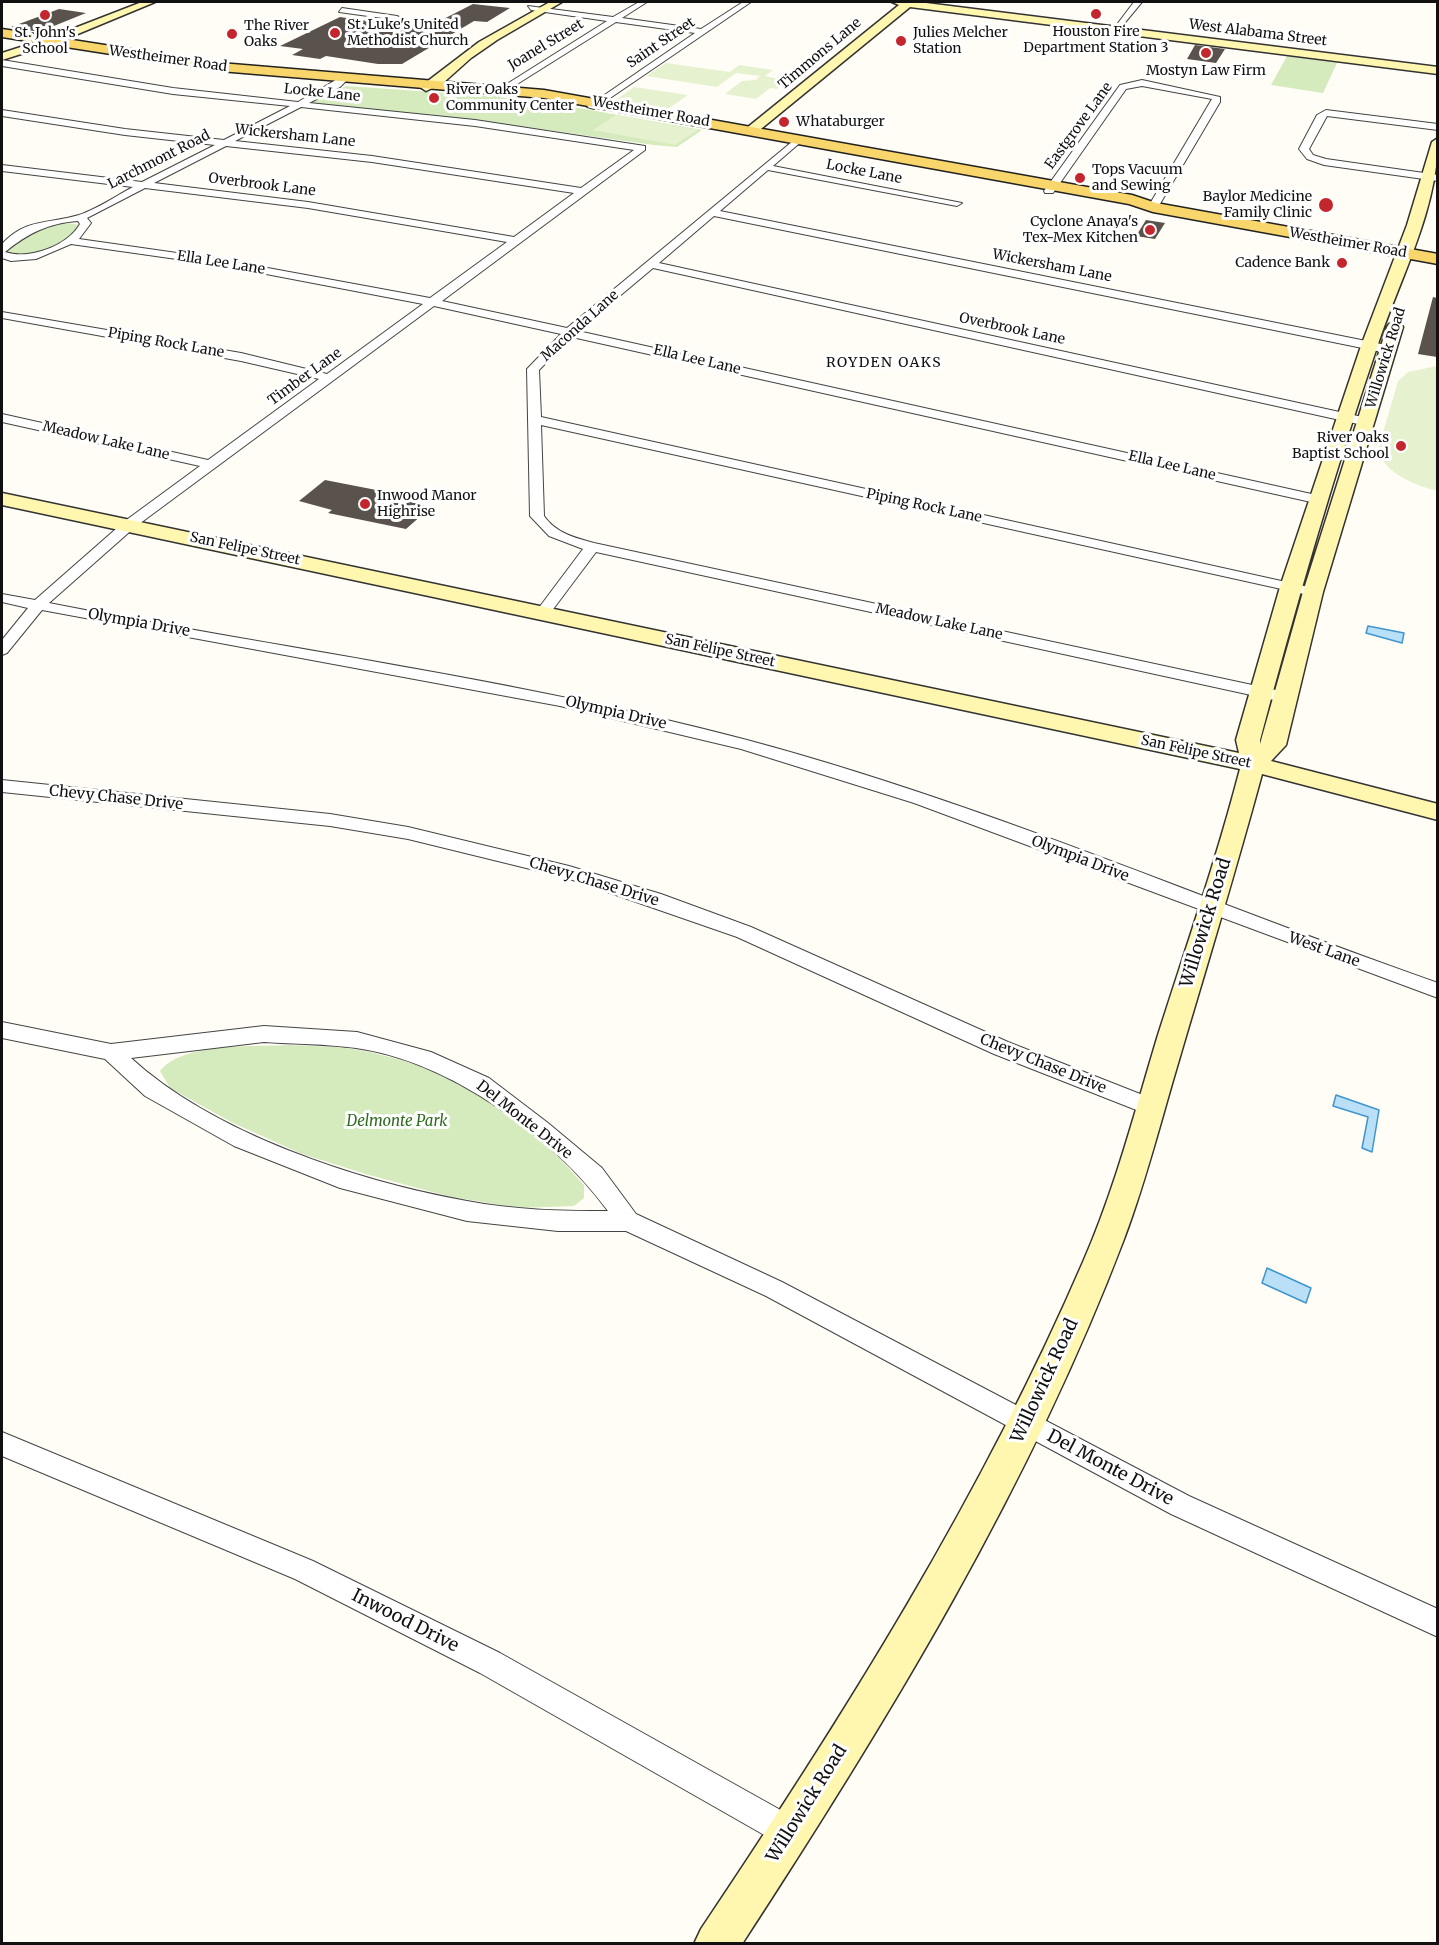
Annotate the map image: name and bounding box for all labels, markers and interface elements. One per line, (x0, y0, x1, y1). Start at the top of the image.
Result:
marker: Houston Fire Department Station 3 (1089, 7, 1103, 21)
marker: St. John's School (38, 8, 52, 22)
street label: Saint Street (624, 14, 698, 72)
street label: Timmons Lane (775, 14, 865, 94)
street label: Joanel Street (505, 16, 587, 74)
street label: West Alabama Street (1188, 16, 1328, 50)
place label: St. Luke's United Methodist Church (347, 17, 469, 50)
place label: The River Oaks (244, 18, 309, 50)
place label: Houston Fire Department Station 3 (1023, 24, 1169, 56)
place label: St. John's School (14, 25, 76, 57)
place label: Julies Melcher Station (913, 25, 1008, 57)
marker: St. Luke's United Methodist Church (328, 26, 342, 40)
marker: The River Oaks (225, 27, 239, 41)
marker: Julies Melcher Station (894, 34, 908, 48)
street label: Westheimer Road (108, 42, 228, 76)
marker: Mostyn Law Firm (1199, 46, 1213, 60)
place label: Mostyn Law Firm (1146, 63, 1266, 79)
street label: Eastgrove Lane (1042, 79, 1116, 173)
street label: Locke Lane (283, 81, 361, 105)
place label: River Oaks Community Center (446, 82, 574, 114)
marker: River Oaks Community Center (427, 91, 441, 105)
street label: Westheimer Road (591, 93, 711, 131)
place label: Whataburger (796, 114, 885, 130)
marker: Whataburger (777, 115, 791, 129)
street label: Wickersham Lane (234, 121, 356, 151)
street label: Larchmont Road (105, 127, 213, 193)
street label: Locke Lane (825, 156, 903, 188)
place label: Tops Vacuum and Sewing (1092, 162, 1183, 194)
street label: Overbrook Lane (207, 170, 317, 200)
marker: Tops Vacuum and Sewing (1073, 171, 1087, 185)
place label: Baylor Medicine Family Clinic (1203, 189, 1312, 222)
marker: Baylor Medicine Family Clinic (1317, 196, 1335, 214)
place label: Cyclone Anaya's Tex-Mex Kitchen (1023, 214, 1138, 246)
marker: Cyclone Anaya's Tex-Mex Kitchen (1143, 223, 1157, 237)
street label: Westheimer Road (1288, 224, 1408, 262)
street label: Wickersham Lane (991, 246, 1113, 286)
street label: Ella Lee Lane (176, 248, 266, 278)
place label: Cadence Bank (1235, 255, 1330, 271)
marker: Cadence Bank (1335, 256, 1349, 270)
street label: Maconda Lane (538, 287, 622, 365)
street label: Willowick Road (1363, 305, 1409, 411)
street label: Overbrook Lane (958, 310, 1066, 348)
street label: Piping Rock Lane (107, 325, 225, 361)
street label: Ella Lee Lane (652, 342, 742, 378)
street label: Timber Lane (265, 345, 345, 409)
district label: ROYDEN OAKS (826, 355, 942, 371)
street label: Meadow Lake Lane (41, 418, 171, 464)
place label: River Oaks Baptist School (1292, 430, 1389, 462)
marker: River Oaks Baptist School (1394, 439, 1408, 453)
street label: Ella Lee Lane (1127, 448, 1217, 484)
street label: Piping Rock Lane (865, 486, 983, 526)
place label: Inwood Manor Highrise (377, 488, 477, 520)
marker: Inwood Manor Highrise (358, 497, 372, 511)
street label: San Felipe Street (188, 529, 302, 569)
street label: Meadow Lake Lane (874, 600, 1004, 644)
street label: Olympia Drive (87, 605, 191, 641)
street label: San Felipe Street (663, 631, 777, 671)
street label: Olympia Drive (564, 693, 668, 733)
street label: San Felipe Street (1139, 732, 1253, 772)
street label: Chevy Chase Drive (48, 782, 184, 814)
street label: Olympia Drive (1029, 832, 1131, 886)
street label: Chevy Chase Drive (527, 854, 661, 910)
street label: Willowick Road (1176, 855, 1236, 991)
street label: West Lane (1286, 929, 1362, 971)
street label: Chevy Chase Drive (977, 1030, 1109, 1098)
street label: Del Monte Drive (472, 1077, 576, 1163)
park label: Delmonte Park (347, 1113, 447, 1131)
street label: Willowick Road (1007, 1315, 1083, 1447)
street label: Del Monte Drive (1043, 1426, 1177, 1510)
street label: Inwood Drive (348, 1585, 462, 1657)
street label: Willowick Road (762, 1741, 852, 1867)

